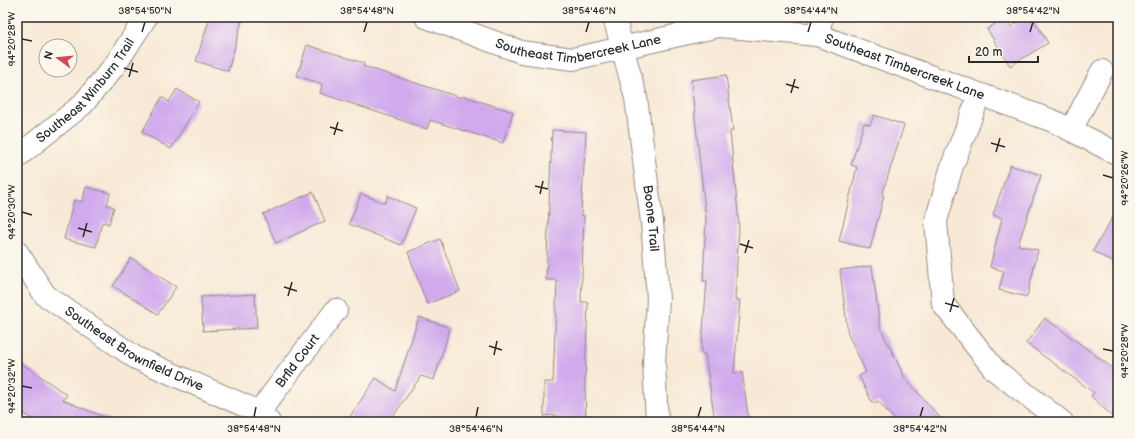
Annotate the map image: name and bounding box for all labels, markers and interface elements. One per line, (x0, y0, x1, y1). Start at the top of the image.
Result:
text: 38°54'50"N (118, 5, 172, 17)
text: 38°54'48"N (340, 5, 394, 17)
text: 38°54'46"N (562, 5, 616, 17)
text: 38°54'44"N (784, 5, 838, 17)
text: 38°54'42"N (1006, 5, 1060, 17)
text: 94°20'28"W (6, 12, 18, 66)
street label: Southeast Timbercreek Lane (822, 30, 987, 103)
street label: Southeast Timbercreek Lane (493, 31, 663, 68)
street label: Southeast Winburn Trail (33, 35, 138, 147)
north arrow (38, 38, 78, 78)
scale bar (969, 38, 1038, 64)
text: 20 m (975, 45, 1002, 60)
text: N (41, 50, 56, 61)
text: 94°20'26"W (1119, 151, 1131, 205)
street label: Boone Trail (639, 184, 662, 252)
text: 94°20'30"W (6, 185, 18, 239)
street label: Southeast Brownfield Drive (62, 303, 206, 395)
text: 94°20'28"W (1119, 324, 1131, 378)
street label: Brfld Court (272, 331, 323, 391)
text: 94°20'32"W (6, 359, 18, 414)
text: 38°54'48"N (227, 423, 281, 435)
text: 38°54'46"N (449, 423, 503, 435)
text: 38°54'44"N (671, 423, 725, 435)
text: 38°54'42"N (893, 423, 947, 435)

